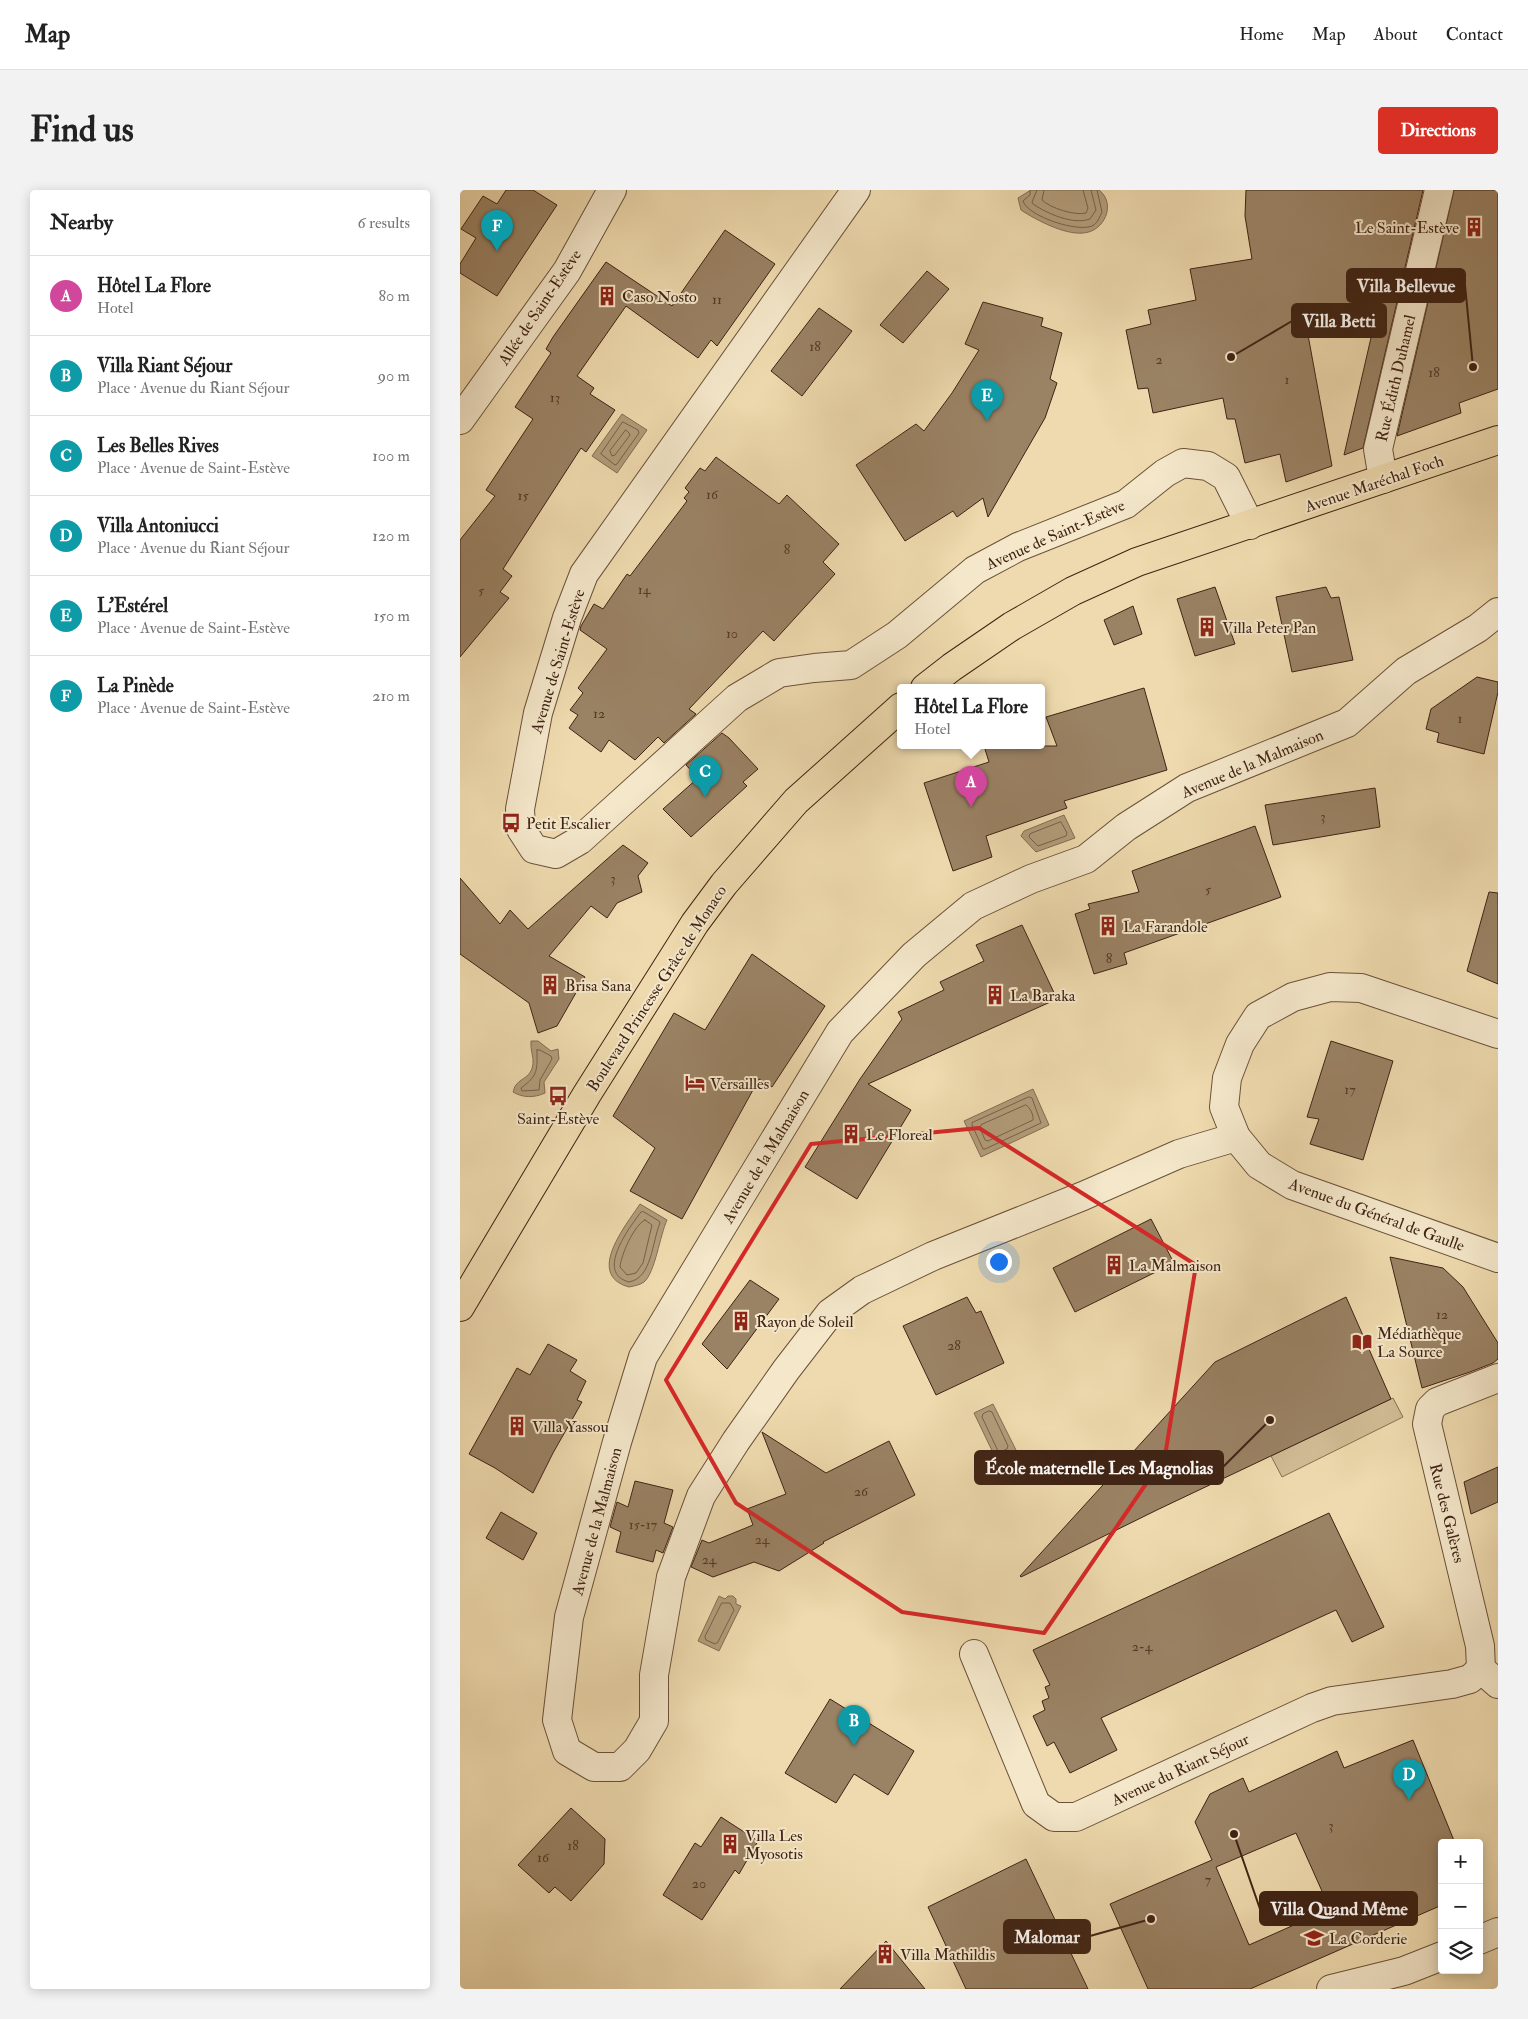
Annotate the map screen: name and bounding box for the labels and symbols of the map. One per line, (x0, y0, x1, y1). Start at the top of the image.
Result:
pin: F (481, 210, 513, 251)
building icon: Le Saint-Estève (1463, 216, 1485, 238)
place label: Le Saint-Estève (1355, 218, 1459, 238)
street label: Allée de Saint-Estève (493, 246, 586, 370)
callout: Villa Bellevue (1347, 269, 1465, 302)
text: Villa Bellevue (1356, 275, 1456, 298)
building icon: Caso Nosto (596, 285, 618, 307)
place label: Caso Nosto (622, 287, 697, 307)
house number: 11 (712, 291, 722, 308)
callout: Villa Betti (1292, 304, 1386, 337)
text: Villa Betti (1301, 310, 1376, 333)
street label: Rue Édith Duhamel (1371, 313, 1420, 444)
house number: 18 (809, 338, 821, 355)
house number: 2 (1155, 351, 1163, 368)
house number: 18 (1428, 364, 1440, 381)
house number: 1 (1285, 371, 1290, 388)
pin: E (971, 380, 1003, 421)
house number: 13 (550, 389, 560, 406)
street label: Avenue Maréchal Foch (1301, 451, 1447, 517)
house number: 16 (706, 486, 719, 503)
house number: 15 (517, 487, 529, 504)
street label: Avenue de Saint-Estève (982, 495, 1128, 575)
house number: 8 (784, 541, 791, 558)
house number: 14 (638, 581, 652, 598)
house number: 5 (478, 582, 485, 599)
street label: Avenue de Saint-Estève (526, 586, 590, 737)
building icon: Villa Peter Pan (1196, 616, 1218, 638)
place label: Villa Peter Pan (1222, 618, 1316, 638)
house number: 10 (726, 625, 738, 642)
house number: 12 (593, 705, 605, 722)
house number: 1 (1458, 710, 1463, 727)
street label: Avenue de la Malmaison (1177, 725, 1326, 803)
pin: C (689, 756, 721, 797)
pin: A (955, 766, 987, 807)
house number: 3 (1320, 808, 1326, 825)
bus stop icon: Petit Escalier (500, 812, 522, 834)
place label: Petit Escalier (526, 814, 611, 834)
house number: 3 (610, 870, 616, 887)
street label: Boulevard Princesse Grâce de Monaco (583, 881, 731, 1095)
house number: 5 (1205, 881, 1212, 898)
building icon: La Farandole (1097, 915, 1119, 937)
place label: La Farandole (1123, 917, 1208, 937)
house number: 8 (1106, 950, 1113, 967)
building icon: Brisa Sana (539, 974, 561, 996)
place label: Brisa Sana (565, 976, 632, 996)
building icon: La Baraka (984, 984, 1006, 1006)
place label: La Baraka (1010, 986, 1076, 1006)
hotel icon: Versailles (684, 1072, 706, 1094)
place label: Versailles (710, 1074, 769, 1094)
house number: 17 (1344, 1081, 1356, 1098)
bus stop icon: Saint-Estève (547, 1085, 569, 1107)
street label: Avenue de la Malmaison (718, 1086, 814, 1228)
place label: Saint-Estève (517, 1109, 599, 1129)
building icon: Le Floreal (840, 1123, 862, 1145)
place label: Le Floreal (866, 1125, 933, 1145)
street label: Avenue du Général de Gaulle (1285, 1174, 1467, 1256)
your location (986, 1249, 1012, 1275)
building icon: La Malmaison (1103, 1254, 1125, 1276)
place label: La Malmaison (1129, 1256, 1221, 1276)
house number: 12 (1436, 1306, 1448, 1323)
building icon: Rayon de Soleil (730, 1310, 752, 1332)
place label: Rayon de Soleil (756, 1312, 854, 1332)
place label: Médiathèque La Source (1377, 1324, 1462, 1362)
library icon: Médiathèque La Source (1351, 1331, 1373, 1353)
house number: 28 (947, 1337, 961, 1354)
building icon: Villa Yassou (506, 1415, 528, 1437)
place label: Villa Yassou (532, 1417, 609, 1437)
street label: Avenue de la Malmaison (567, 1445, 626, 1598)
callout: École maternelle Les Magnolias (975, 1451, 1223, 1484)
text: École maternelle Les Magnolias (985, 1456, 1213, 1480)
street label: Rue des Galères (1425, 1461, 1469, 1565)
house number: 26 (854, 1483, 869, 1500)
house number: 15-17 (629, 1516, 658, 1533)
house number: 24 (755, 1531, 771, 1548)
house number: 24 (702, 1551, 718, 1568)
house number: 2-4 (1132, 1638, 1154, 1655)
pin: B (838, 1705, 870, 1746)
street label: Avenue du Riant Séjour (1108, 1729, 1252, 1811)
pin: D (1393, 1759, 1425, 1800)
house number: 3 (1328, 1817, 1334, 1834)
place label: Villa Les Myosotis (745, 1826, 803, 1864)
building icon: Villa Les Myosotis (719, 1833, 741, 1855)
house number: 18 (567, 1837, 579, 1854)
house number: 16 (537, 1849, 550, 1866)
house number: 7 (1205, 1871, 1212, 1888)
house number: 20 (692, 1875, 706, 1892)
callout: Villa Quand Même (1260, 1892, 1417, 1925)
text: Villa Quand Même (1269, 1898, 1408, 1921)
callout: Malomar (1004, 1920, 1090, 1953)
text: Malomar (1013, 1926, 1080, 1949)
school or university icon: La Corderie (1303, 1927, 1325, 1949)
place label: La Corderie (1329, 1929, 1408, 1949)
building icon: Villa Mathildis (874, 1943, 896, 1965)
place label: Villa Mathildis (900, 1945, 995, 1965)

